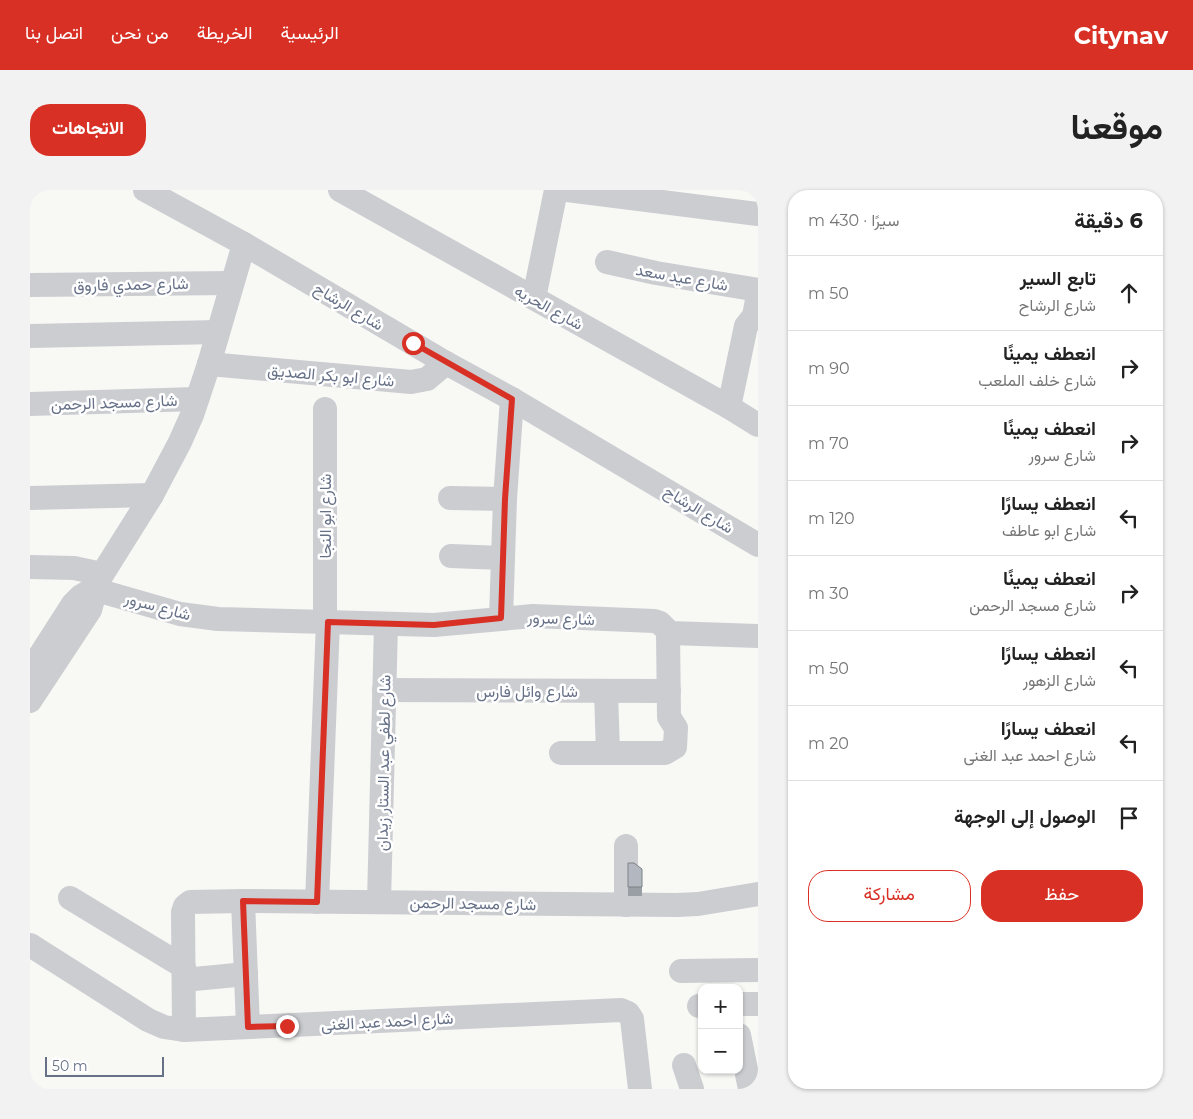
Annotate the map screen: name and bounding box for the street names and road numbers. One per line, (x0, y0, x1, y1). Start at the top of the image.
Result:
street label: شارع عيد سعد (634, 260, 730, 297)
street label: شارع حمدي فاروق (73, 274, 189, 299)
street label: شارع الرشاح (310, 278, 387, 336)
street label: شارع الحريه (510, 281, 586, 336)
street label: شارع ابو بكر الصديق (267, 360, 395, 393)
street label: شارع مسجد الرحمن (50, 391, 178, 416)
street label: شارع ابو النجا (316, 474, 337, 558)
street label: شارع الرشاح (660, 481, 737, 539)
street label: شارع سرور (121, 588, 193, 626)
street label: شارع سرور (526, 608, 595, 631)
street label: شارع لطفي عبد الستار زيدان (372, 675, 399, 851)
street label: شارع وائل فارس (476, 682, 578, 703)
street label: شارع مسجد الرحمن (409, 893, 536, 916)
street label: شارع احمد عبد الغنى (320, 1009, 454, 1036)

